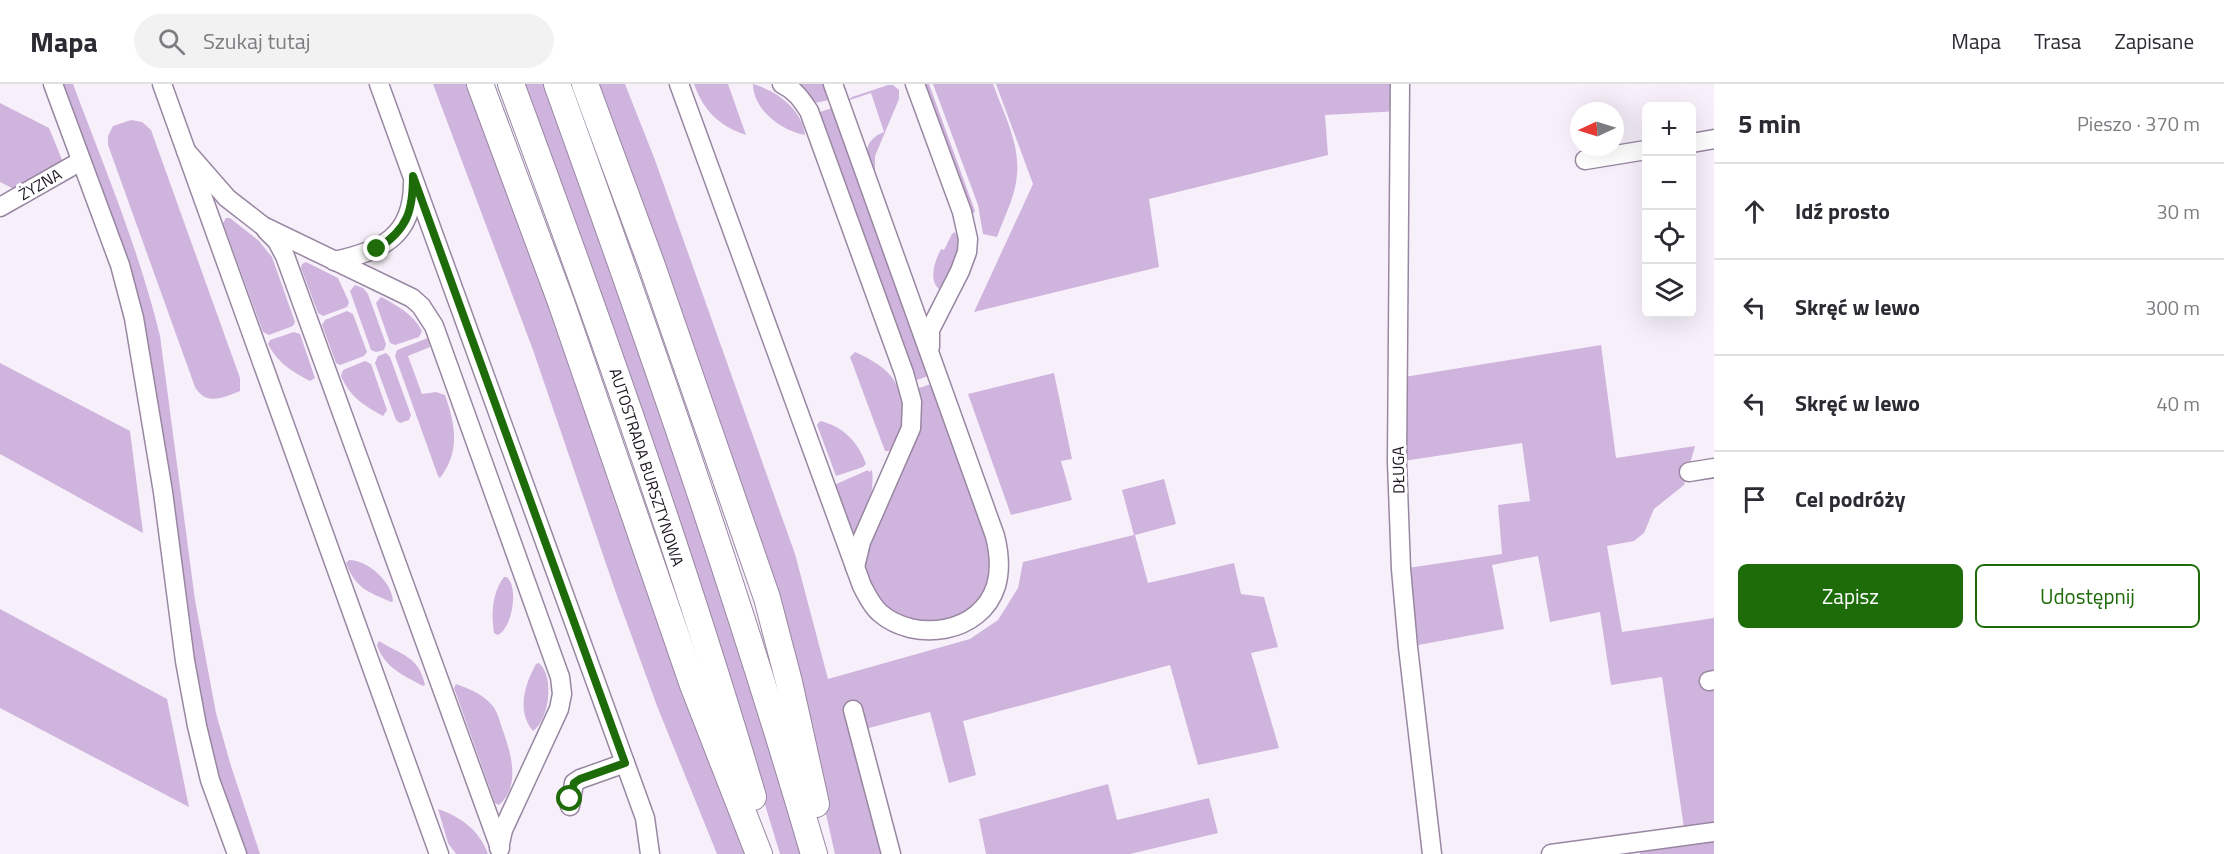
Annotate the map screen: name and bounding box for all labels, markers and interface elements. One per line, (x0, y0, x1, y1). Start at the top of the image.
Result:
search box (134, 14, 554, 68)
text: Mapa (30, 20, 98, 63)
text: Szukaj tutaj (203, 24, 311, 58)
icon: search (155, 25, 188, 58)
text: Mapa (1951, 25, 2001, 57)
text: Trasa (2034, 25, 2081, 57)
text: Zapisane (2114, 25, 2194, 57)
north arrow (1570, 102, 1624, 156)
map controls (1642, 102, 1696, 318)
button: + (1642, 102, 1696, 156)
text: 5 min (1738, 104, 1801, 143)
text: Pieszo · 370 m (2077, 108, 2200, 139)
button: − (1642, 156, 1696, 210)
street label: ŻYZNA (14, 162, 66, 206)
text: Idź prosto (1795, 194, 1890, 228)
icon: ahead (1738, 195, 1771, 228)
text: 30 m (2156, 196, 2200, 227)
button: locate (1642, 210, 1696, 264)
route end (363, 235, 389, 261)
button: layers (1642, 264, 1696, 318)
text: Skręć w lewo (1795, 290, 1920, 324)
icon: left (1738, 291, 1771, 324)
text: 300 m (2145, 292, 2200, 323)
street label: AUTOSTRADA BURSZTYNOWA (604, 365, 691, 570)
text: Skręć w lewo (1795, 386, 1920, 420)
icon: left (1738, 387, 1771, 420)
text: 40 m (2156, 388, 2200, 419)
street label: DŁUGA (1386, 446, 1410, 494)
text: Cel podróży (1795, 482, 1905, 516)
icon: arrive (1738, 483, 1771, 516)
button: Zapisz (1738, 564, 1963, 628)
button: Udostępnij (1975, 564, 2200, 628)
route start (556, 785, 582, 811)

